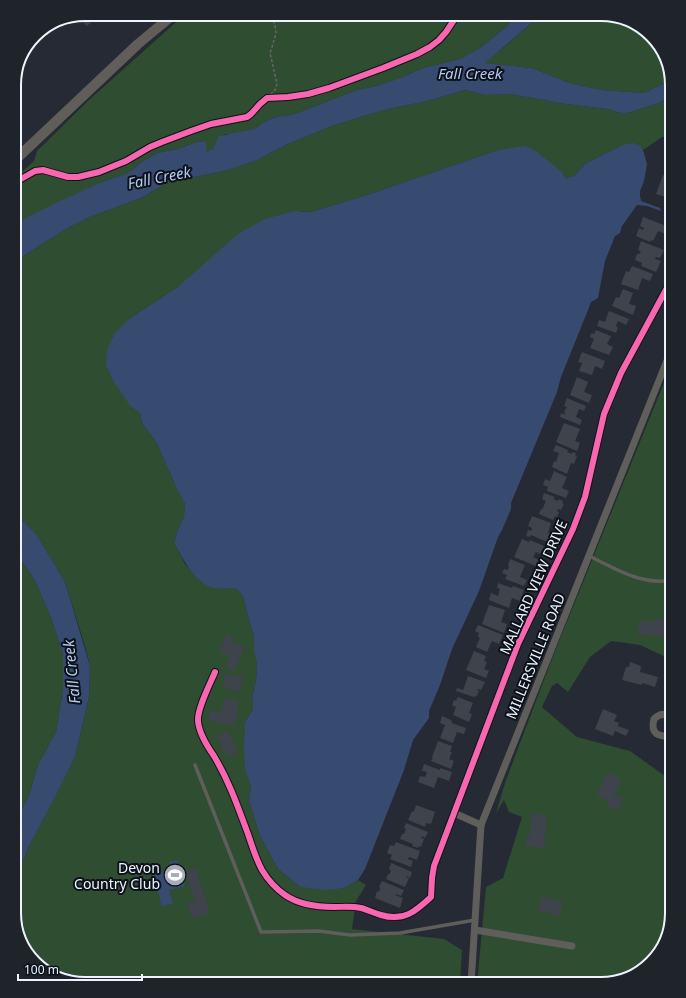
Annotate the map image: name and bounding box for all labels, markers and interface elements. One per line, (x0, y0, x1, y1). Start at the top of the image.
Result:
water label: Fall Creek (438, 63, 503, 83)
water label: Fall Creek (126, 161, 193, 193)
street label: MALLARD VIEW DRIVE (495, 517, 571, 657)
street label: MILLERSVILLE ROAD (501, 590, 569, 722)
water label: Fall Creek (58, 638, 84, 705)
place label: Devon Country Club (74, 858, 160, 893)
sports icon: Devon Country Club (162, 862, 188, 888)
scale bar (18, 956, 142, 982)
text: 100 m (24, 961, 59, 978)

